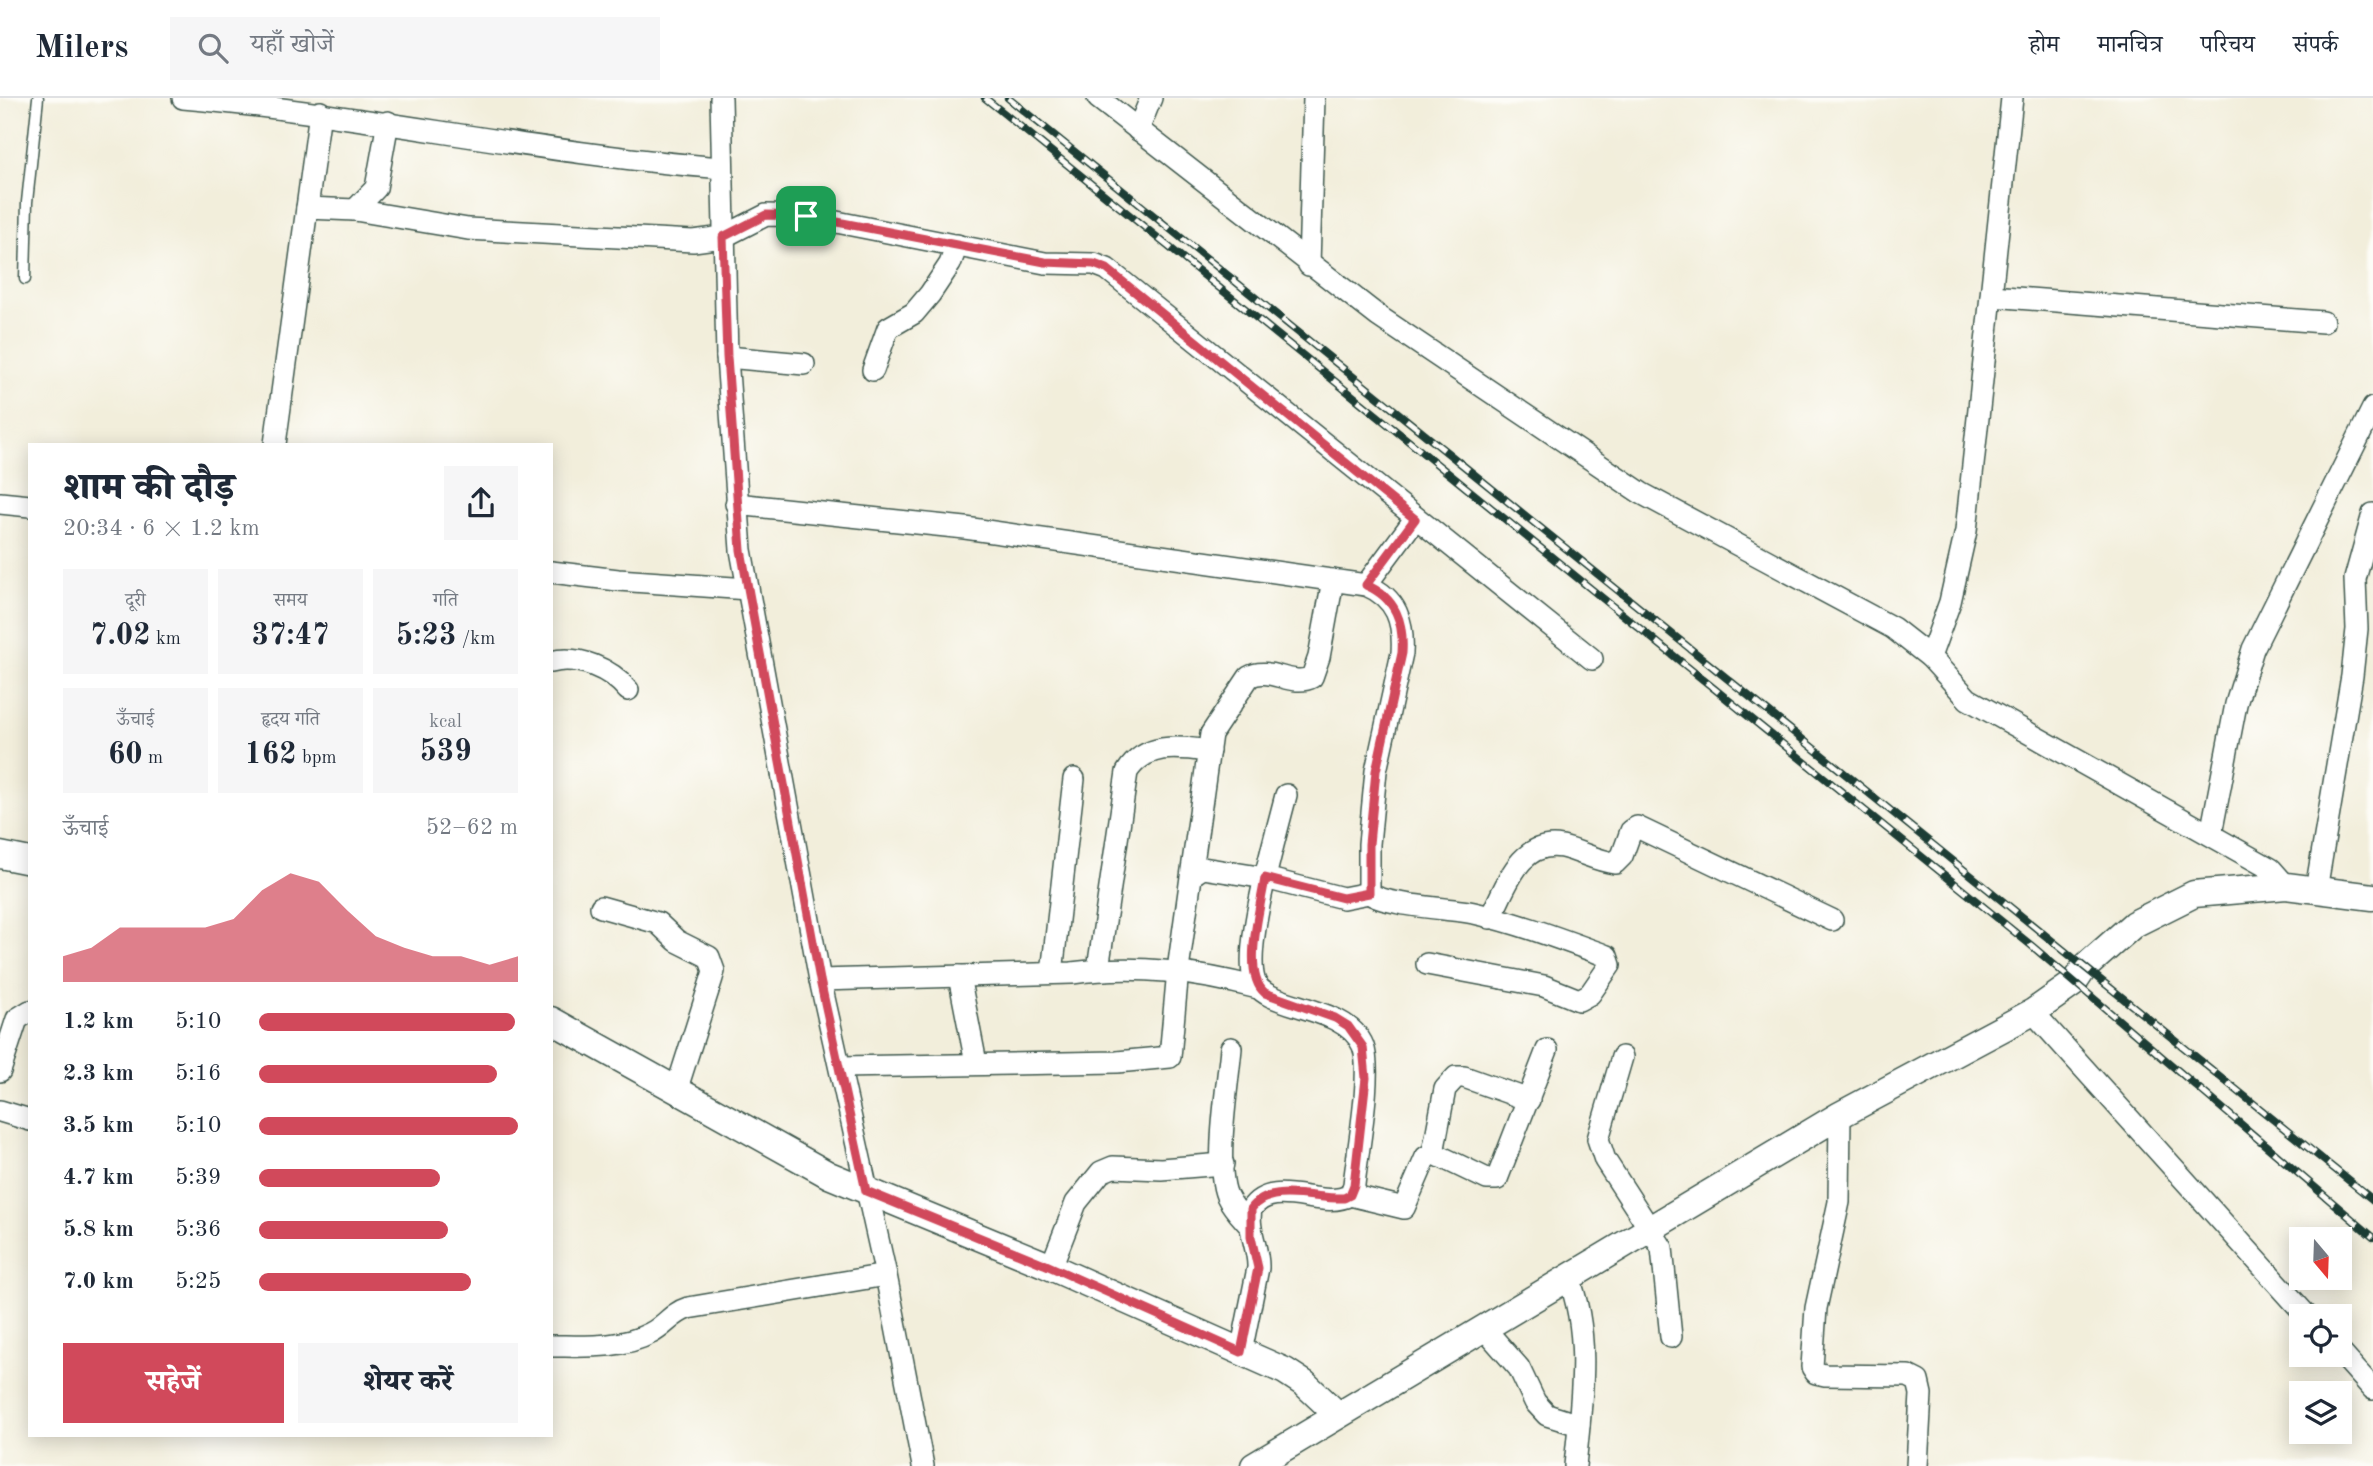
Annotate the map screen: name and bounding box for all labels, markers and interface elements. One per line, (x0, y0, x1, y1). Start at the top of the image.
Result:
search box (170, 17, 660, 80)
icon: search (194, 29, 232, 67)
text: Milers (35, 32, 128, 65)
text: यहाँ खोजें (250, 32, 334, 58)
text: होम (2029, 34, 2059, 58)
text: मानचित्र (2097, 34, 2163, 58)
text: परिचय (2201, 34, 2255, 58)
text: संपर्क (2293, 34, 2338, 58)
pin (776, 186, 836, 246)
icon: arrive (787, 197, 825, 235)
button: share (444, 466, 518, 540)
text: शाम की दौड़ (63, 470, 234, 508)
text: 20:34 · 6 × 1.2 km (63, 517, 260, 540)
text: दूरी (125, 592, 146, 611)
text: समय (274, 592, 307, 611)
text: गति (433, 592, 458, 611)
text: 7.02 (90, 621, 151, 651)
text: 37:47 (252, 621, 330, 651)
text: 5:23 (396, 621, 456, 651)
text: km (151, 630, 181, 649)
text: /km (456, 630, 495, 649)
text: ऊँचाई (117, 711, 154, 730)
text: हृदय गति (261, 711, 320, 730)
text: kcal (429, 713, 462, 732)
text: 539 (419, 737, 472, 767)
text: 60 (108, 740, 143, 770)
text: 162 (244, 740, 297, 770)
text: m (143, 749, 163, 768)
text: bpm (297, 749, 337, 768)
text: 52–62 m (426, 816, 518, 839)
text: ऊँचाई (63, 817, 108, 840)
text: 1.2 km (63, 1010, 134, 1033)
text: 5:10 (175, 1010, 221, 1033)
text: 2.3 km (63, 1062, 134, 1085)
text: 5:16 (175, 1062, 221, 1085)
text: 3.5 km (63, 1114, 134, 1137)
text: 5:10 (175, 1114, 221, 1137)
text: 4.7 km (63, 1166, 134, 1189)
text: 5:39 (175, 1166, 221, 1189)
text: 5.8 km (63, 1218, 134, 1241)
text: 5:36 (175, 1218, 221, 1241)
north arrow (2289, 1227, 2352, 1290)
map controls (2289, 1227, 2352, 1444)
text: 7.0 km (63, 1270, 134, 1293)
text: 5:25 (175, 1270, 221, 1293)
button: locate (2289, 1304, 2352, 1367)
button: सहेजें (63, 1343, 284, 1423)
button: शेयर करें (298, 1343, 518, 1423)
button: layers (2289, 1381, 2352, 1444)

